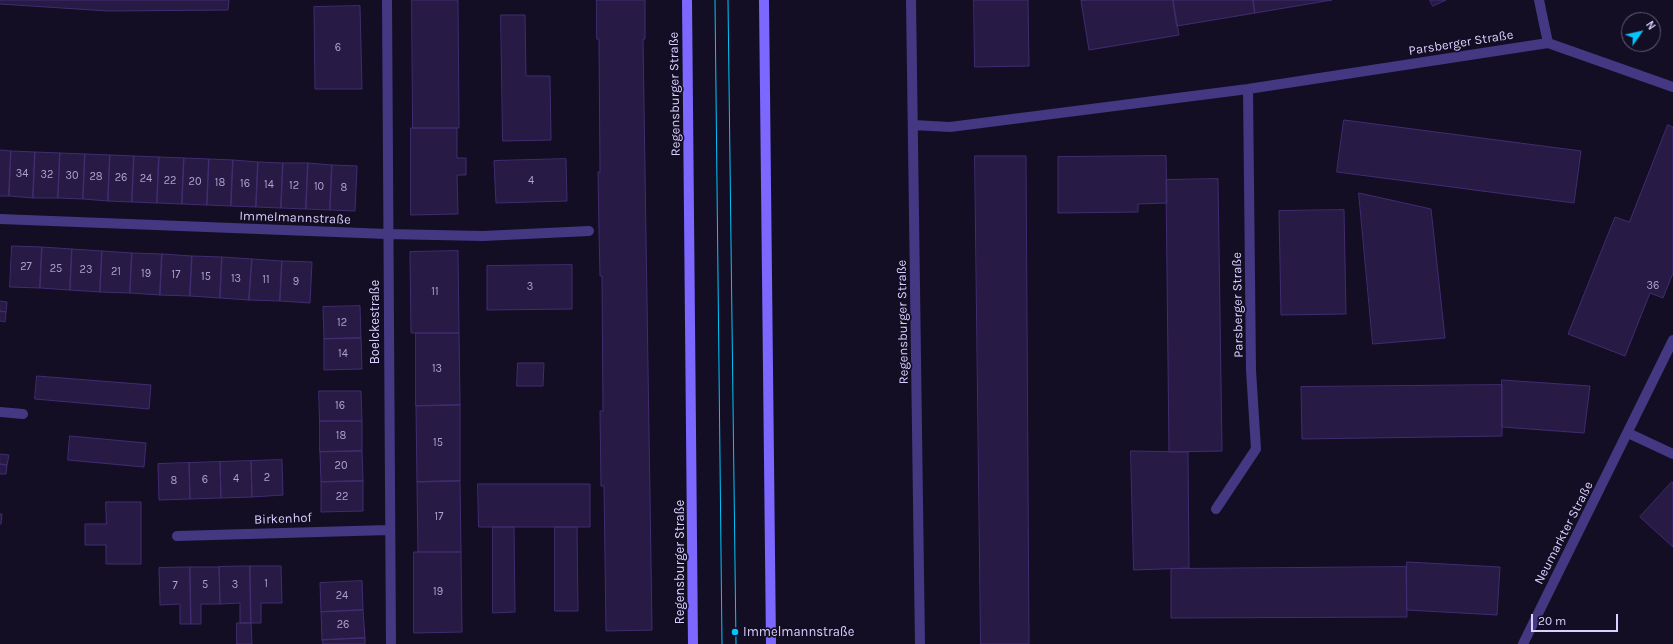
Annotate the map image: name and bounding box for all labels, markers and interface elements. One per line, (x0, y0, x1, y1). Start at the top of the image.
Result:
north arrow (1621, 12, 1661, 52)
text: N (1643, 19, 1658, 32)
street label: Parsberger Straße (1408, 27, 1514, 59)
street label: Regensburger Straße (666, 32, 684, 156)
house number: 6 (335, 41, 341, 55)
house number: 34 (16, 167, 28, 181)
house number: 32 (41, 168, 53, 182)
house number: 30 (65, 169, 79, 183)
house number: 28 (89, 170, 103, 184)
house number: 26 (115, 171, 127, 185)
house number: 24 (140, 172, 152, 186)
house number: 22 (164, 174, 176, 188)
house number: 4 (528, 174, 534, 188)
house number: 20 (189, 175, 201, 189)
house number: 18 (215, 176, 225, 190)
house number: 16 (240, 177, 250, 191)
house number: 14 (264, 178, 274, 192)
house number: 12 (289, 179, 299, 193)
house number: 10 (314, 180, 324, 194)
house number: 8 (341, 181, 347, 195)
street label: Immelmannstraße (239, 208, 351, 228)
street label: Parsberger Straße (1229, 252, 1247, 358)
house number: 27 (20, 260, 32, 274)
street label: Regensburger Straße (894, 260, 912, 384)
house number: 25 (50, 262, 62, 276)
house number: 23 (80, 263, 92, 277)
house number: 21 (111, 265, 121, 279)
house number: 19 (141, 267, 151, 281)
house number: 17 (172, 268, 180, 282)
house number: 15 (201, 270, 211, 284)
house number: 13 (231, 272, 241, 286)
house number: 11 (262, 273, 270, 287)
house number: 9 (293, 275, 299, 289)
house number: 36 (1647, 279, 1659, 293)
street label: Boelckestraße (367, 280, 383, 364)
house number: 3 (527, 280, 533, 294)
house number: 11 (431, 285, 439, 299)
house number: 12 (337, 316, 347, 330)
house number: 14 (338, 347, 348, 361)
house number: 13 (432, 362, 442, 376)
house number: 16 (335, 399, 345, 413)
house number: 18 (336, 429, 346, 443)
house number: 15 (433, 436, 443, 450)
house number: 20 (335, 459, 347, 473)
house number: 2 (264, 471, 270, 485)
house number: 4 (233, 472, 239, 486)
house number: 6 (202, 473, 208, 487)
house number: 8 (171, 474, 177, 488)
street label: Neumarkter Straße (1531, 479, 1597, 587)
house number: 22 (336, 490, 348, 504)
street label: Regensburger Straße (672, 500, 688, 624)
street label: Birkenhof (254, 510, 312, 528)
house number: 17 (435, 510, 443, 524)
house number: 1 (264, 577, 268, 591)
house number: 5 (202, 578, 208, 592)
house number: 3 (232, 578, 238, 592)
house number: 7 (172, 579, 178, 593)
house number: 19 (433, 585, 443, 599)
house number: 24 (336, 589, 348, 603)
scale bar (1533, 606, 1620, 632)
text: 20 m (1538, 614, 1566, 628)
house number: 26 (337, 618, 349, 632)
place label: Immelmannstraße (743, 624, 855, 640)
marker: Immelmannstraße (730, 627, 740, 637)

